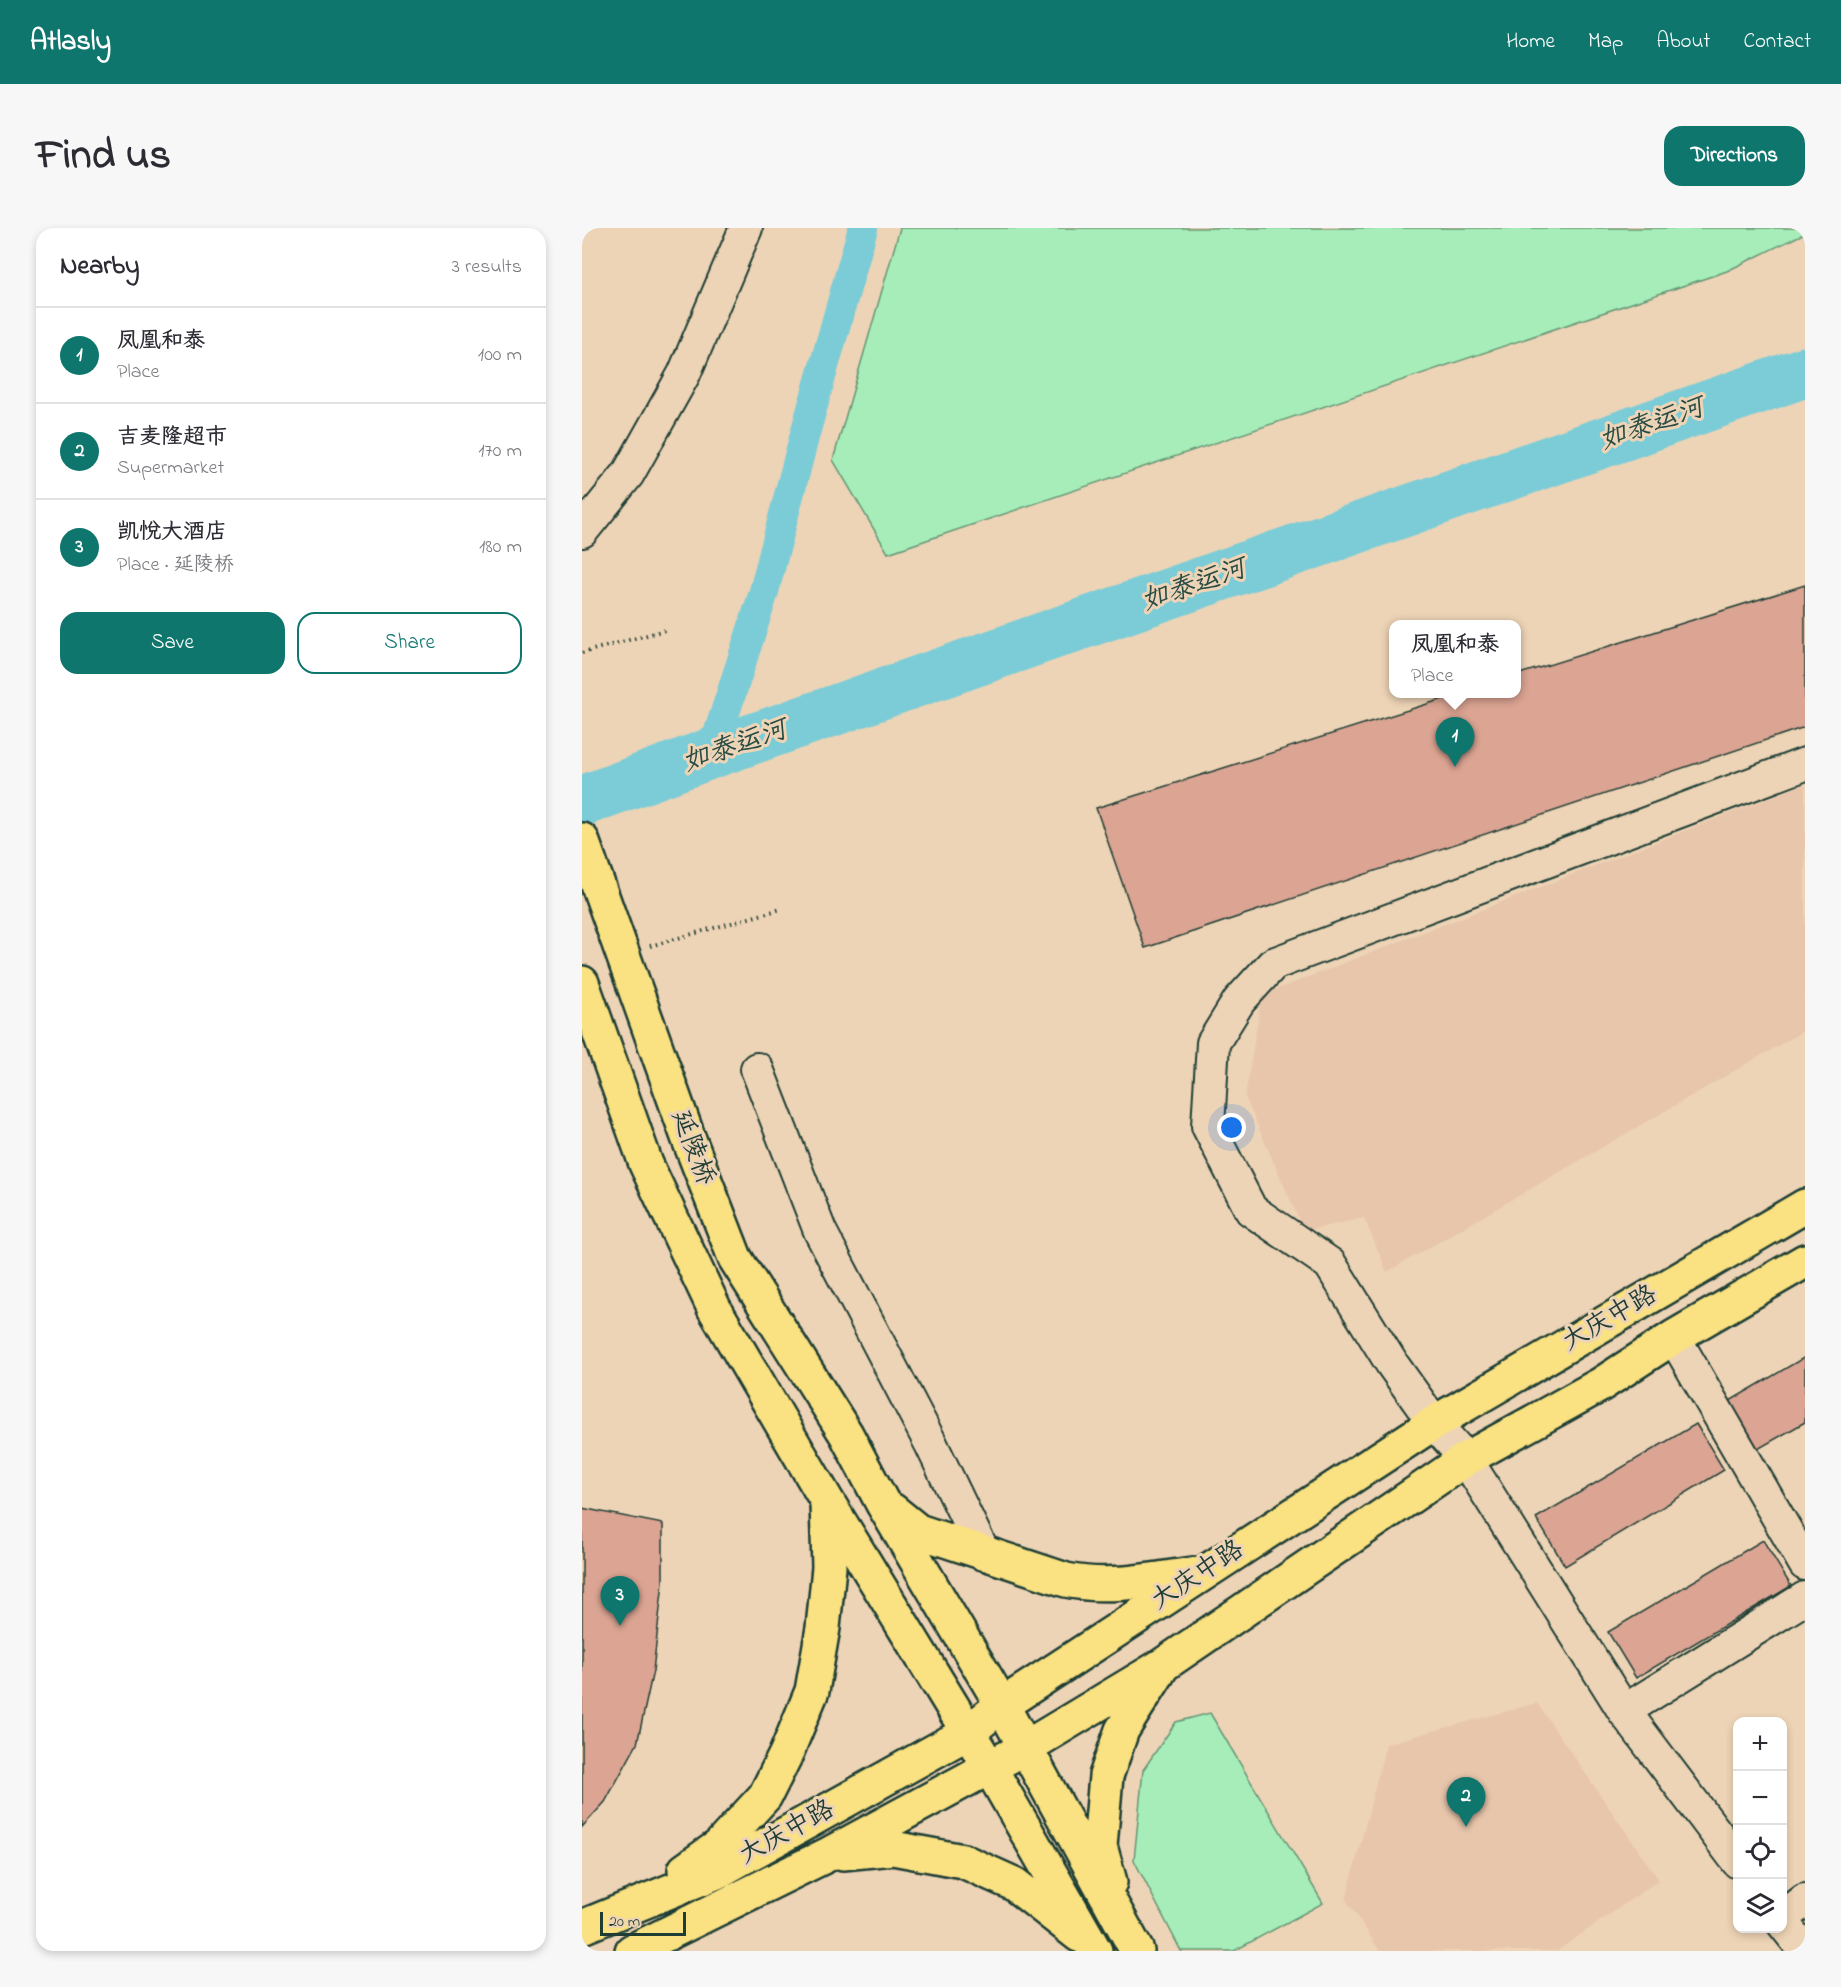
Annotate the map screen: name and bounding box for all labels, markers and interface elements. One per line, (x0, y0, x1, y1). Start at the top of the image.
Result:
text: Atlasly (30, 22, 111, 63)
text: Home (1506, 27, 1555, 57)
text: Map (1588, 27, 1623, 57)
text: About (1656, 27, 1710, 57)
text: Contact (1743, 27, 1811, 57)
text: Find us (36, 126, 171, 187)
button: Directions (1664, 126, 1805, 186)
text: Nearby (60, 248, 139, 286)
text: 3 results (452, 253, 522, 282)
text: 凤凰和泰 (117, 326, 205, 358)
text: 1 (76, 341, 83, 370)
text: 100 m (478, 341, 522, 370)
text: Place (117, 358, 159, 387)
water label: 如泰运河 (1595, 388, 1713, 461)
text: 吉麦隆超市 (117, 422, 227, 454)
text: 2 (75, 437, 84, 466)
text: 170 m (478, 437, 522, 466)
text: Supermarket (117, 454, 224, 483)
text: 凯悦大酒店 (117, 517, 227, 549)
text: 3 (75, 533, 84, 562)
text: 180 m (479, 533, 522, 562)
water label: 如泰运河 (1137, 549, 1255, 622)
text: Place · 延陵桥 (117, 551, 234, 580)
button: Save (60, 612, 285, 674)
button: Share (297, 612, 522, 674)
popup (1389, 620, 1521, 698)
text: 凤凰和泰 (1411, 630, 1499, 662)
text: Place (1411, 662, 1453, 691)
water label: 如泰运河 (678, 710, 796, 783)
pin: 1 (1436, 718, 1474, 767)
street label: 延陵桥 (660, 1105, 724, 1191)
your location (1217, 1113, 1246, 1142)
street label: 大庆中路 (1555, 1277, 1665, 1361)
street label: 大庆中路 (1144, 1532, 1252, 1620)
pin: 3 (600, 1576, 639, 1626)
map controls (1733, 1717, 1787, 1933)
button: + (1733, 1717, 1787, 1771)
button: − (1733, 1771, 1787, 1825)
pin: 2 (1446, 1778, 1486, 1827)
street label: 大庆中路 (732, 1791, 842, 1875)
button: locate (1733, 1825, 1787, 1879)
button: layers (1733, 1879, 1787, 1933)
scale bar (600, 1909, 686, 1936)
text: 20 m (609, 1910, 640, 1934)

